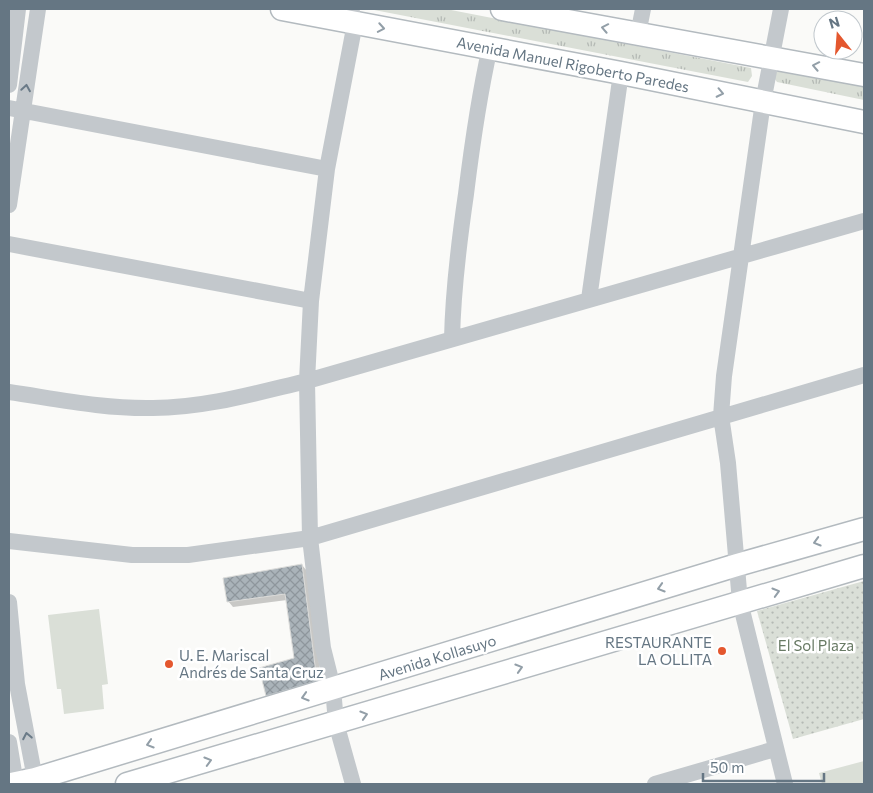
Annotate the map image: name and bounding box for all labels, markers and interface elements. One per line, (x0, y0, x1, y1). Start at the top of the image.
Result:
north arrow (813, 10, 863, 60)
text: N (827, 12, 842, 32)
one-way arrow (377, 22, 386, 32)
one-way arrow (600, 24, 609, 34)
street label: Avenida Manuel Rigoberto Paredes (455, 33, 691, 95)
one-way arrow (812, 61, 821, 72)
one-way arrow (21, 83, 31, 92)
one-way arrow (716, 88, 725, 98)
one-way arrow (814, 537, 822, 547)
one-way arrow (658, 583, 666, 593)
one-way arrow (771, 587, 779, 597)
street label: Avenida Kollasuyo (376, 630, 498, 684)
place label: RESTAURANTE LA OLLITA (605, 633, 712, 668)
park label: El Sol Plaza (778, 636, 854, 654)
marker: RESTAURANTE LA OLLITA (716, 645, 728, 657)
place label: U. E. Mariscal Andrés de Santa Cruz (179, 646, 324, 681)
marker: U. E. Mariscal Andrés de Santa Cruz (163, 658, 175, 670)
one-way arrow (515, 664, 523, 674)
one-way arrow (302, 691, 310, 701)
one-way arrow (359, 710, 367, 720)
one-way arrow (22, 732, 32, 741)
one-way arrow (146, 738, 154, 748)
scale bar (703, 750, 824, 782)
one-way arrow (203, 756, 211, 766)
text: 50 m (710, 758, 744, 776)

